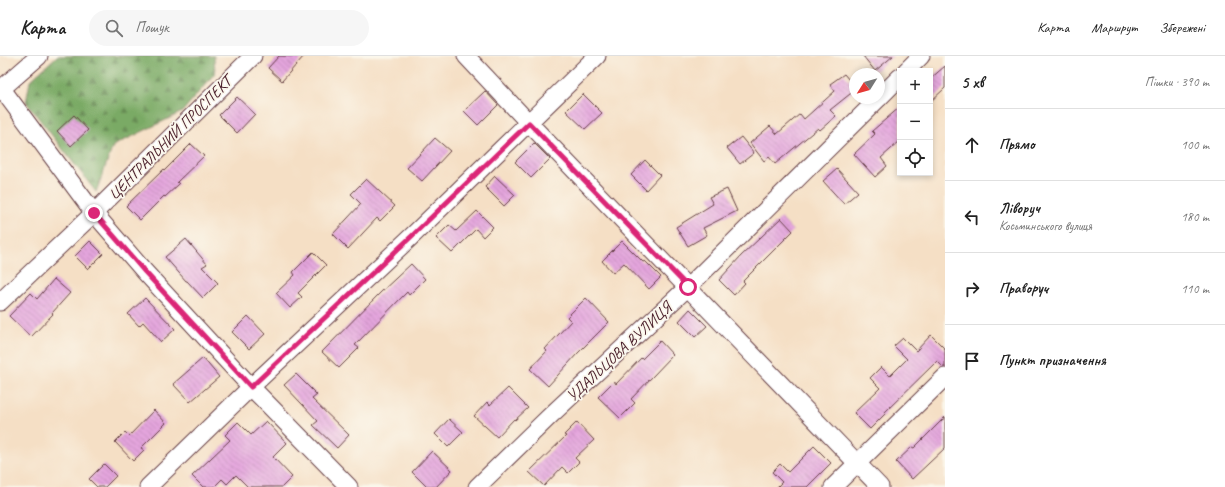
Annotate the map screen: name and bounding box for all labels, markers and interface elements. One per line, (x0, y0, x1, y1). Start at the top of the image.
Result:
search box (89, 10, 369, 46)
text: Карта (20, 16, 65, 40)
icon: search (103, 17, 125, 39)
text: Пошук (135, 18, 169, 37)
text: Карта (1037, 19, 1069, 36)
text: Маршрут (1091, 19, 1137, 36)
text: Збережені (1159, 19, 1205, 36)
north arrow (849, 68, 885, 104)
map controls (897, 68, 933, 176)
button: + (897, 68, 933, 104)
street label: ЦЕНТРАЛЬНИЙ ПРОСПЕКТ (104, 69, 239, 204)
text: 5 хв (961, 72, 984, 93)
text: Пішки · 390 m (1145, 74, 1209, 90)
button: − (897, 104, 933, 140)
icon: ahead (961, 134, 983, 156)
text: Прямо (999, 135, 1035, 154)
text: 100 m (1181, 137, 1209, 153)
button: locate (897, 140, 933, 176)
text: Ліворуч (999, 199, 1040, 218)
route end (85, 204, 103, 222)
icon: left (961, 206, 983, 228)
text: 180 m (1181, 209, 1209, 225)
text: Косьминського вулиця (999, 218, 1092, 234)
route start (679, 278, 697, 296)
icon: right (961, 278, 983, 300)
text: Праворуч (999, 279, 1048, 298)
text: 110 m (1181, 281, 1209, 297)
street label: УДАЛЬЦОВА ВУЛИЦЯ (562, 297, 677, 406)
icon: arrive (961, 350, 983, 372)
text: Пункт призначення (999, 351, 1106, 370)

